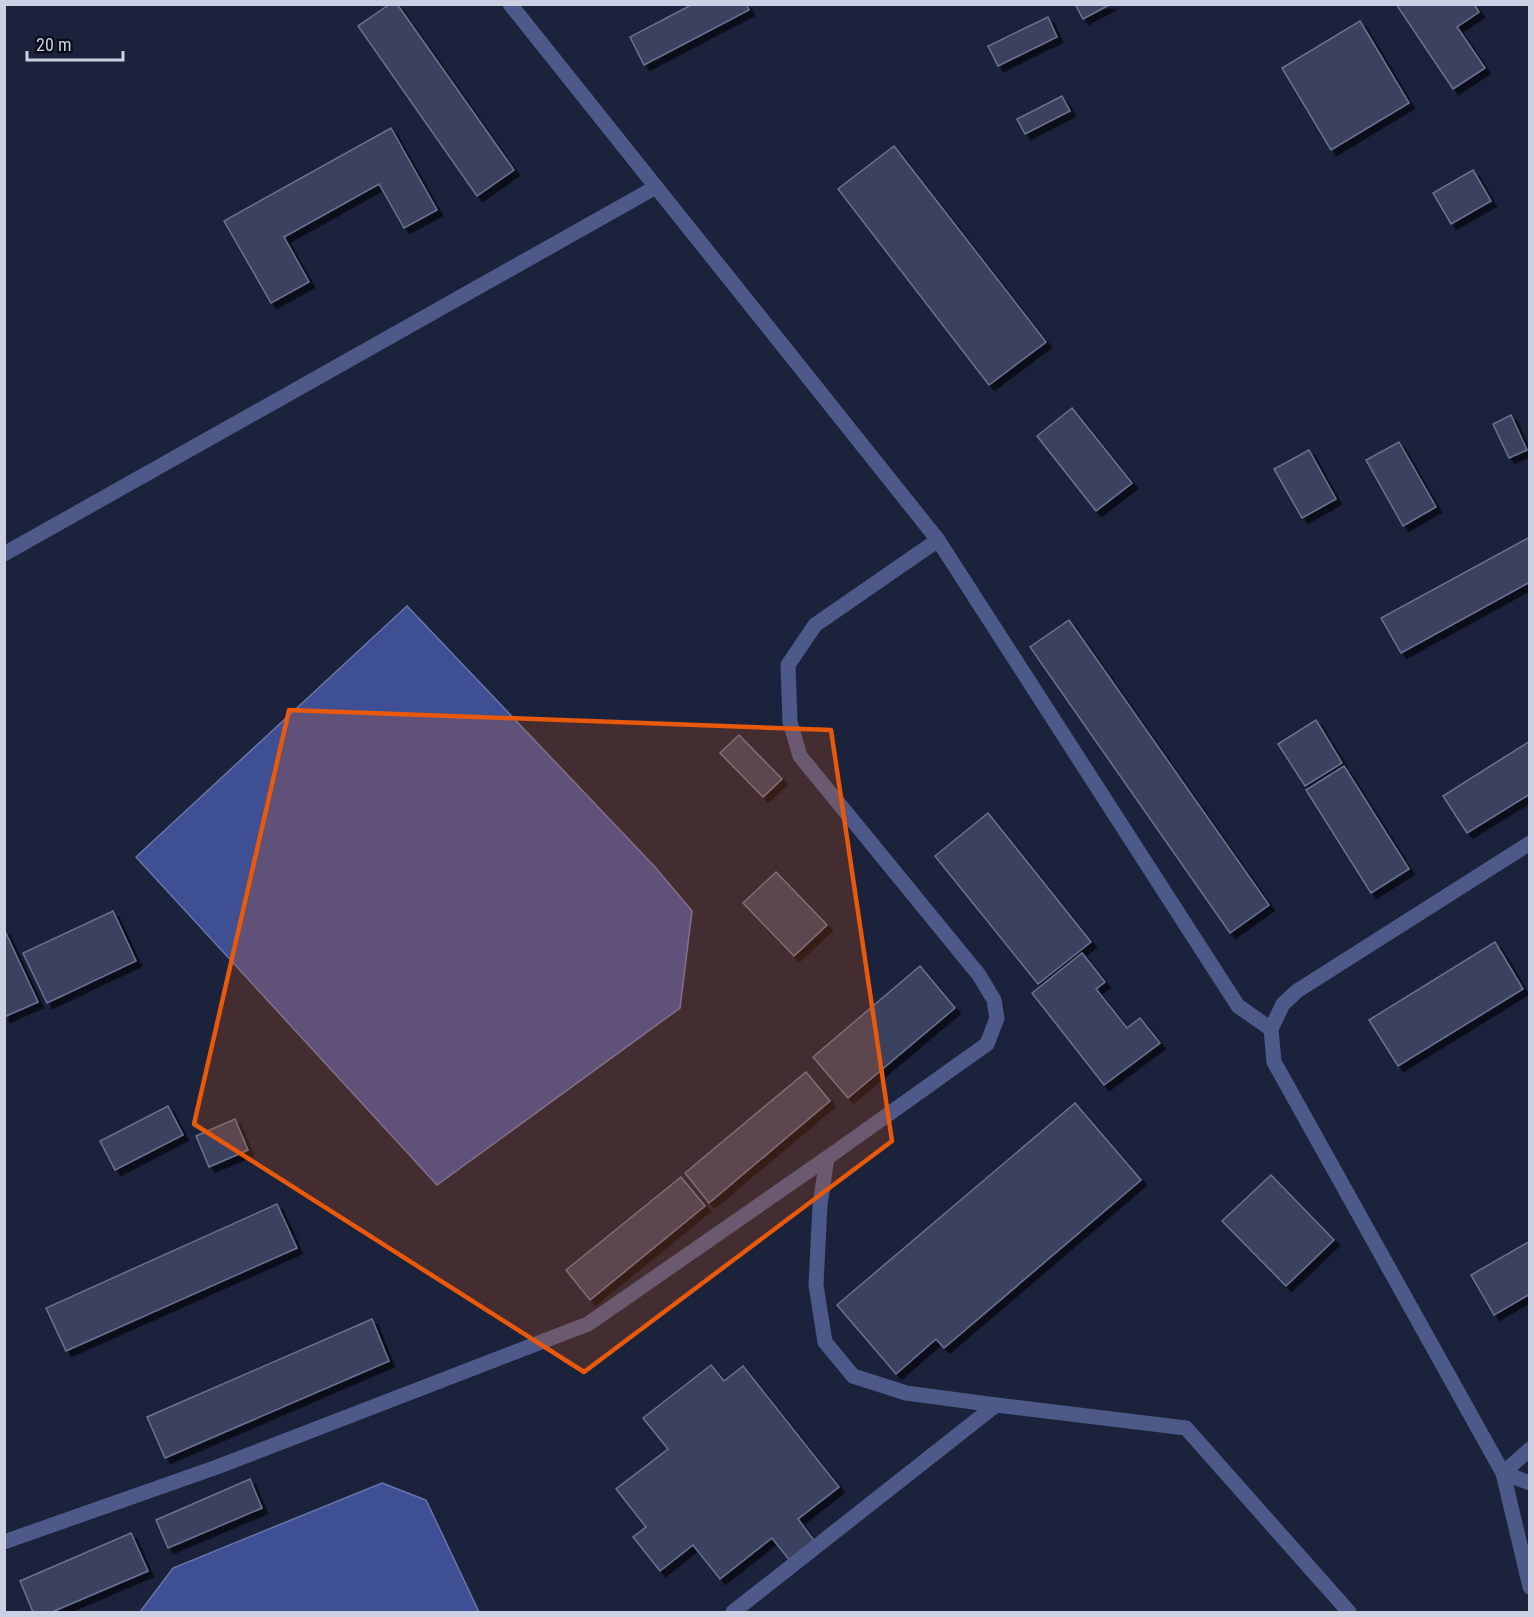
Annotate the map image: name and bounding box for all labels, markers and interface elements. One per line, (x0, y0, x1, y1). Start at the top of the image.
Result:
scale bar (27, 24, 123, 62)
text: 20 m (36, 34, 71, 55)

